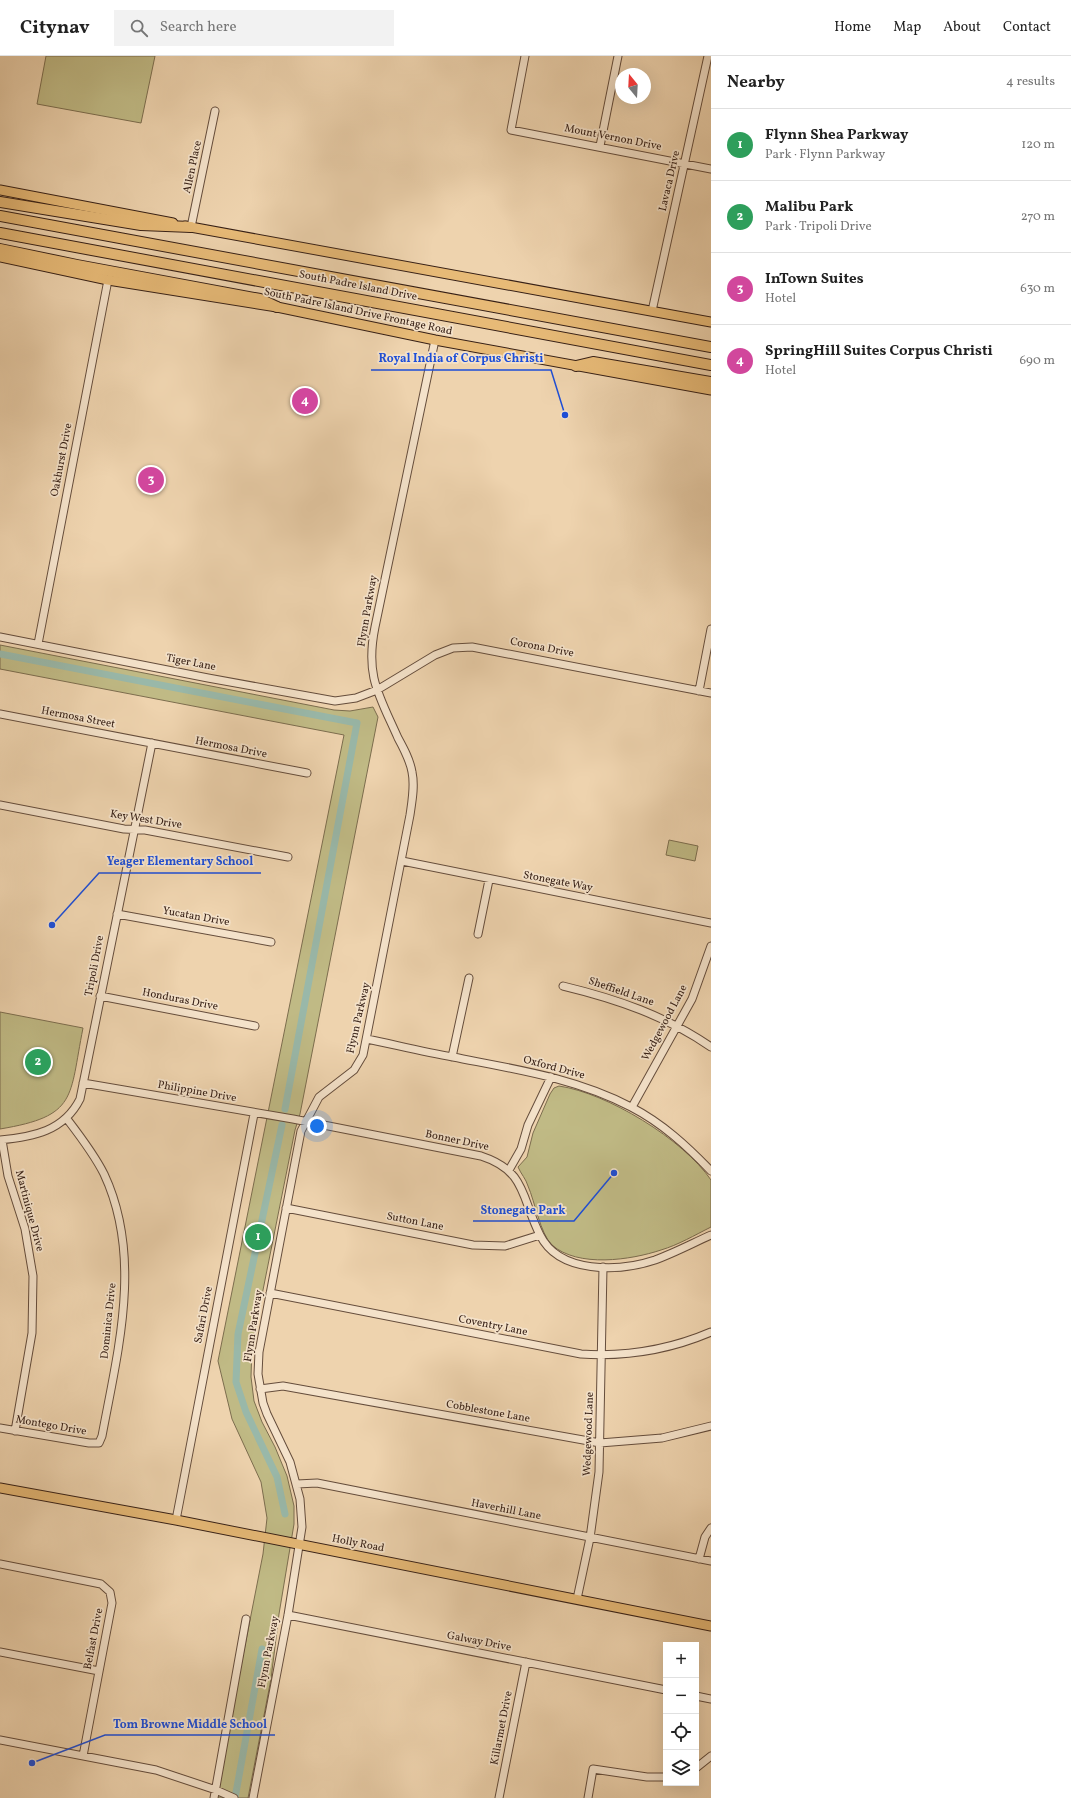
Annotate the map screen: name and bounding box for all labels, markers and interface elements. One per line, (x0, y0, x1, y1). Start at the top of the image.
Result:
search box (114, 10, 394, 46)
text: Citynav (20, 15, 90, 41)
icon: search (128, 17, 150, 39)
text: Search here (160, 17, 237, 38)
text: Home (834, 18, 871, 37)
text: Map (893, 18, 921, 37)
text: About (943, 18, 981, 37)
text: Contact (1003, 18, 1051, 37)
north arrow (615, 68, 651, 104)
text: Nearby (727, 71, 785, 94)
text: 4 results (1006, 73, 1055, 91)
street label: Mount Vernon Drive (563, 121, 663, 155)
text: Flynn Shea Parkway (765, 125, 908, 146)
text: 1 (737, 136, 743, 154)
text: 120 m (1021, 136, 1055, 154)
street label: Allen Place (180, 139, 206, 195)
text: Park · Flynn Parkway (765, 146, 885, 164)
street label: Lavaca Drive (656, 149, 684, 213)
text: Malibu Park (765, 197, 853, 218)
text: 2 (737, 208, 743, 226)
text: 270 m (1021, 208, 1055, 226)
text: Park · Tripoli Drive (765, 218, 872, 236)
street label: South Padre Island Drive (298, 267, 418, 305)
text: InTown Suites (765, 269, 864, 290)
text: 3 (737, 280, 743, 298)
text: 630 m (1020, 280, 1055, 298)
street label: South Padre Island Drive Frontage Road (262, 285, 454, 339)
text: Hotel (765, 290, 796, 308)
text: SpringHill Suites Corpus Christi (765, 341, 993, 362)
callout: Royal India of Corpus Christi (371, 346, 551, 370)
text: Royal India of Corpus Christi (379, 351, 543, 367)
text: 4 (736, 352, 744, 370)
text: 690 m (1019, 352, 1055, 370)
text: Hotel (765, 362, 796, 380)
pin: 4 (292, 386, 318, 416)
street label: Oakhurst Drive (48, 422, 76, 498)
pin: 3 (138, 465, 164, 495)
street label: Flynn Parkway (354, 574, 382, 648)
street label: Corona Drive (509, 634, 575, 662)
street label: Tiger Lane (165, 651, 217, 675)
street label: Hermosa Street (40, 703, 116, 733)
street label: Hermosa Drive (194, 734, 268, 762)
street label: Key West Drive (109, 807, 183, 833)
callout: Yeager Elementary School (99, 849, 261, 873)
text: Yeager Elementary School (107, 854, 253, 870)
street label: Stonegate Way (522, 868, 594, 896)
street label: Yucatan Drive (161, 904, 231, 930)
street label: Tripoli Drive (82, 934, 108, 998)
street label: Sheffield Lane (586, 974, 656, 1010)
street label: Flynn Parkway (343, 981, 375, 1055)
street label: Wedgewood Lane (639, 982, 691, 1064)
street label: Honduras Drive (141, 985, 219, 1015)
pin: 2 (25, 1047, 51, 1077)
street label: Oxford Drive (522, 1053, 586, 1083)
street label: Philippine Drive (156, 1078, 238, 1106)
your location (307, 1116, 327, 1136)
street label: Bonner Drive (424, 1127, 490, 1155)
street label: Martinique Drive (11, 1169, 47, 1253)
callout: Stonegate Park (473, 1197, 574, 1221)
text: Stonegate Park (481, 1203, 566, 1219)
street label: Sutton Lane (385, 1209, 445, 1235)
pin: 1 (245, 1222, 271, 1252)
street label: Dominica Drive (98, 1282, 120, 1360)
street label: Safari Drive (191, 1285, 217, 1345)
street label: Flynn Parkway (241, 1289, 267, 1363)
street label: Coventry Lane (457, 1312, 529, 1340)
street label: Wedgewood Lane (580, 1392, 598, 1476)
street label: Cobblestone Lane (445, 1397, 531, 1427)
street label: Montego Drive (14, 1412, 88, 1440)
street label: Haverhill Lane (470, 1496, 542, 1524)
street label: Holly Road (330, 1532, 386, 1556)
street label: Belfast Drive (81, 1607, 107, 1671)
street label: Flynn Parkway (255, 1615, 283, 1689)
street label: Galway Drive (446, 1628, 512, 1656)
map controls (663, 1642, 699, 1786)
button: + (663, 1642, 699, 1678)
button: − (663, 1678, 699, 1714)
street label: Killarmet Drive (487, 1690, 517, 1766)
callout: Tom Browne Middle School (105, 1711, 275, 1735)
button: locate (663, 1714, 699, 1750)
text: Tom Browne Middle School (113, 1717, 267, 1733)
button: layers (663, 1750, 699, 1786)

